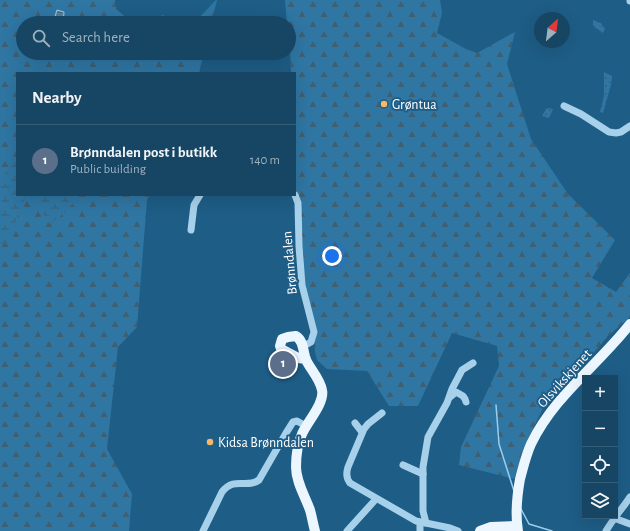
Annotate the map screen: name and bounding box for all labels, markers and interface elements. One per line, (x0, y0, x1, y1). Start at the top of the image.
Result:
north arrow (534, 12, 570, 48)
search box (16, 16, 296, 60)
icon: search (30, 27, 52, 49)
text: Search here (62, 30, 130, 45)
text: Nearby (32, 89, 82, 106)
place label: Grøntua (392, 98, 437, 112)
marker: Grøntua (379, 99, 389, 109)
text: Brønndalen post i butikk (70, 145, 217, 160)
text: 1 (43, 154, 47, 167)
text: 140 m (250, 154, 280, 167)
text: Public building (70, 163, 146, 176)
street label: Brønndalen (280, 231, 300, 295)
your location (322, 246, 342, 266)
street label: Olsvikskjenet (535, 346, 595, 411)
pin: 1 (270, 349, 296, 379)
map controls (582, 375, 618, 519)
button: + (582, 375, 618, 411)
button: − (582, 411, 618, 447)
place label: Kidsa Brønndalen (218, 436, 314, 450)
marker: Kidsa Brønndalen (205, 437, 215, 447)
button: locate (582, 447, 618, 483)
button: layers (582, 483, 618, 519)

